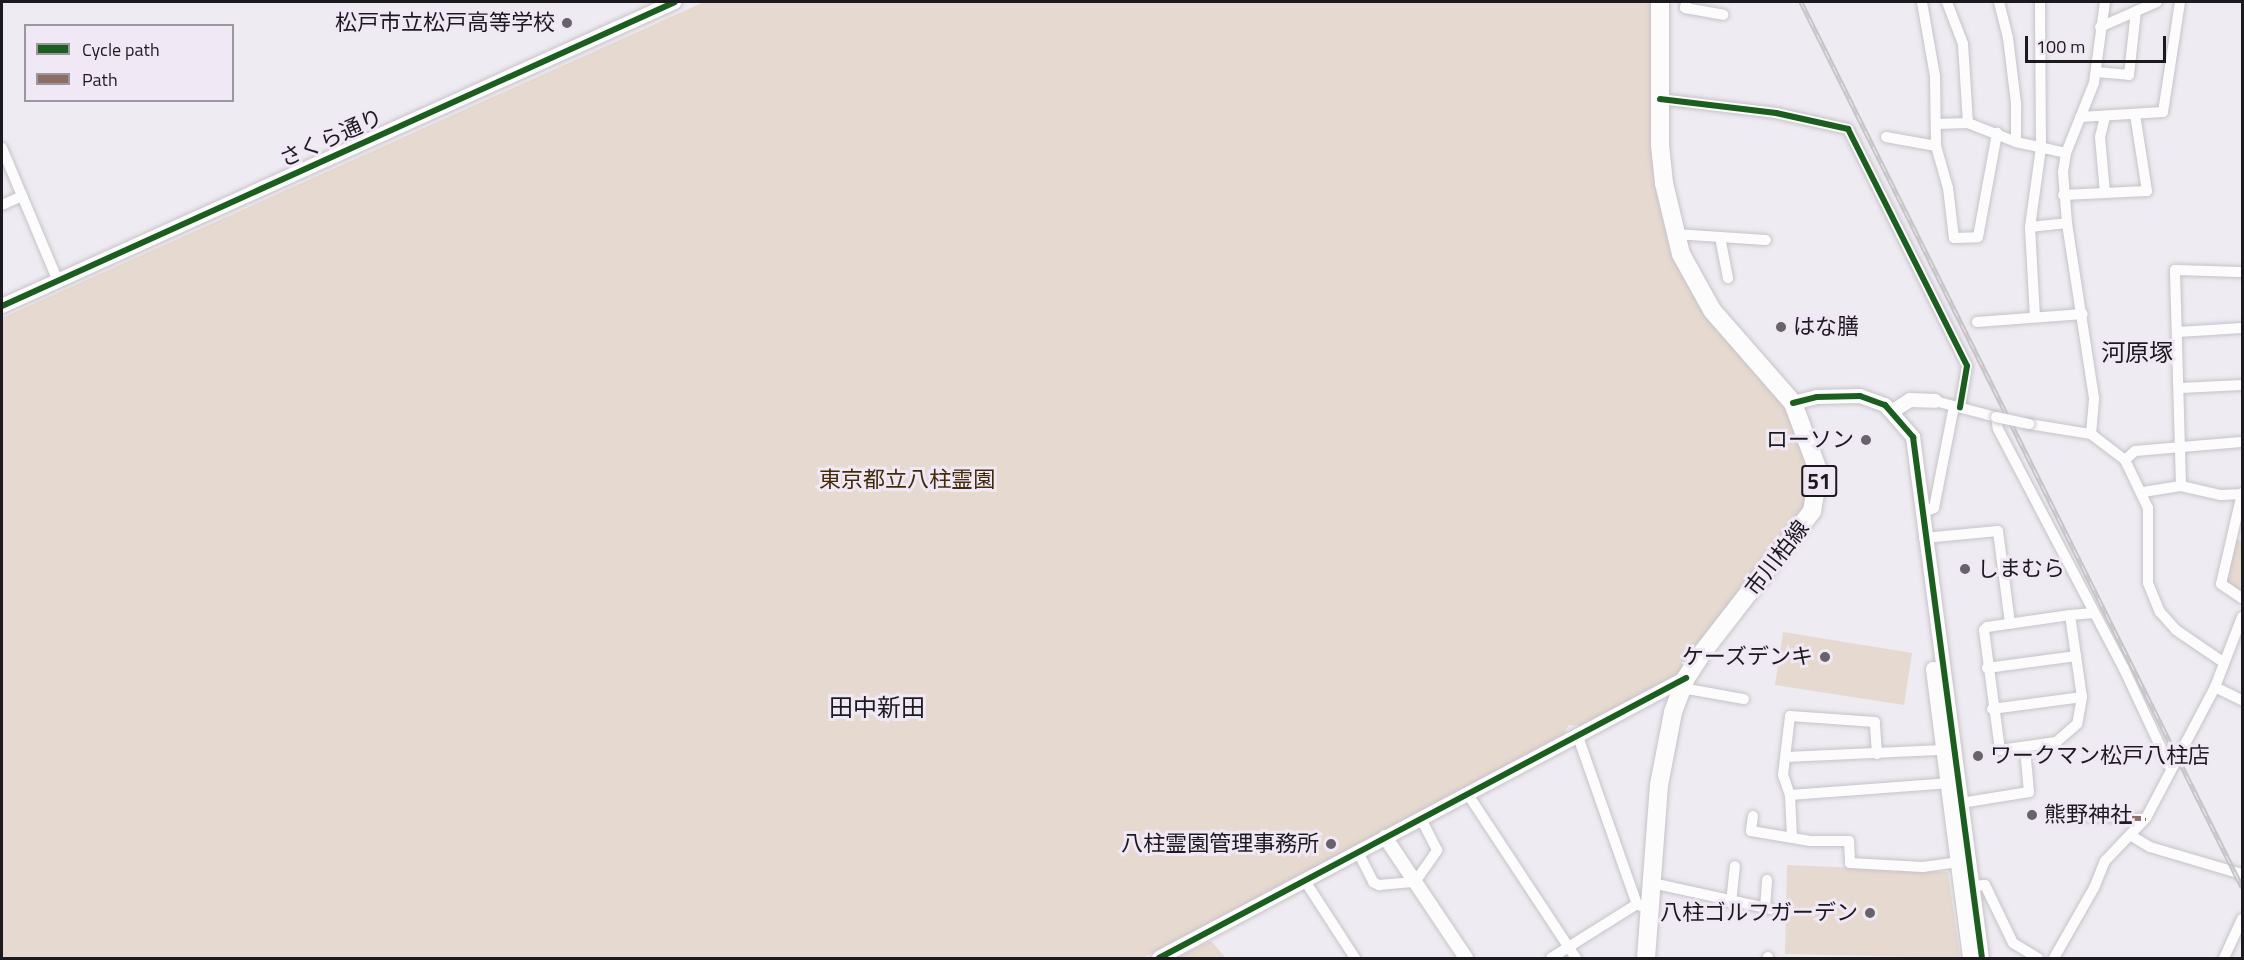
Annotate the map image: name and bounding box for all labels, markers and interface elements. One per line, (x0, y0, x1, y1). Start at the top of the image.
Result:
place label: 松戸市立松戸高等学校 (335, 10, 555, 36)
marker: 松戸市立松戸高等学校 (560, 16, 574, 30)
legend (24, 24, 234, 102)
scale bar (2028, 24, 2169, 62)
text: 100 m (2036, 33, 2085, 60)
text: Cycle path (82, 36, 160, 63)
text: Path (82, 66, 118, 93)
street label: さくら通り (275, 104, 387, 172)
place label: はな膳 (1793, 314, 1859, 340)
marker: はな膳 (1774, 320, 1788, 334)
district label: 河原塚 (2101, 339, 2173, 367)
place label: ローソン (1766, 427, 1854, 453)
marker: ローソン (1859, 433, 1873, 447)
road number: 51 (1801, 463, 1837, 499)
park label: 東京都立八柱霊園 (819, 467, 995, 493)
street label: 市川柏線 (1740, 515, 1814, 601)
place label: しまむら (1977, 556, 2065, 582)
marker: しまむら (1958, 562, 1972, 576)
place label: ケーズデンキ (1681, 644, 1813, 670)
marker: ケーズデンキ (1818, 650, 1832, 664)
district label: 田中新田 (829, 694, 925, 722)
place label: ワークマン松戸八柱店 (1990, 743, 2210, 769)
marker: ワークマン松戸八柱店 (1971, 749, 1985, 763)
place label: 熊野神社 (2044, 802, 2132, 828)
marker: 熊野神社 (2025, 808, 2039, 822)
place label: 八柱霊園管理事務所 (1121, 831, 1319, 857)
marker: 八柱霊園管理事務所 (1324, 837, 1338, 851)
place label: 八柱ゴルフガーデン (1660, 900, 1858, 926)
marker: 八柱ゴルフガーデン (1863, 906, 1877, 920)

